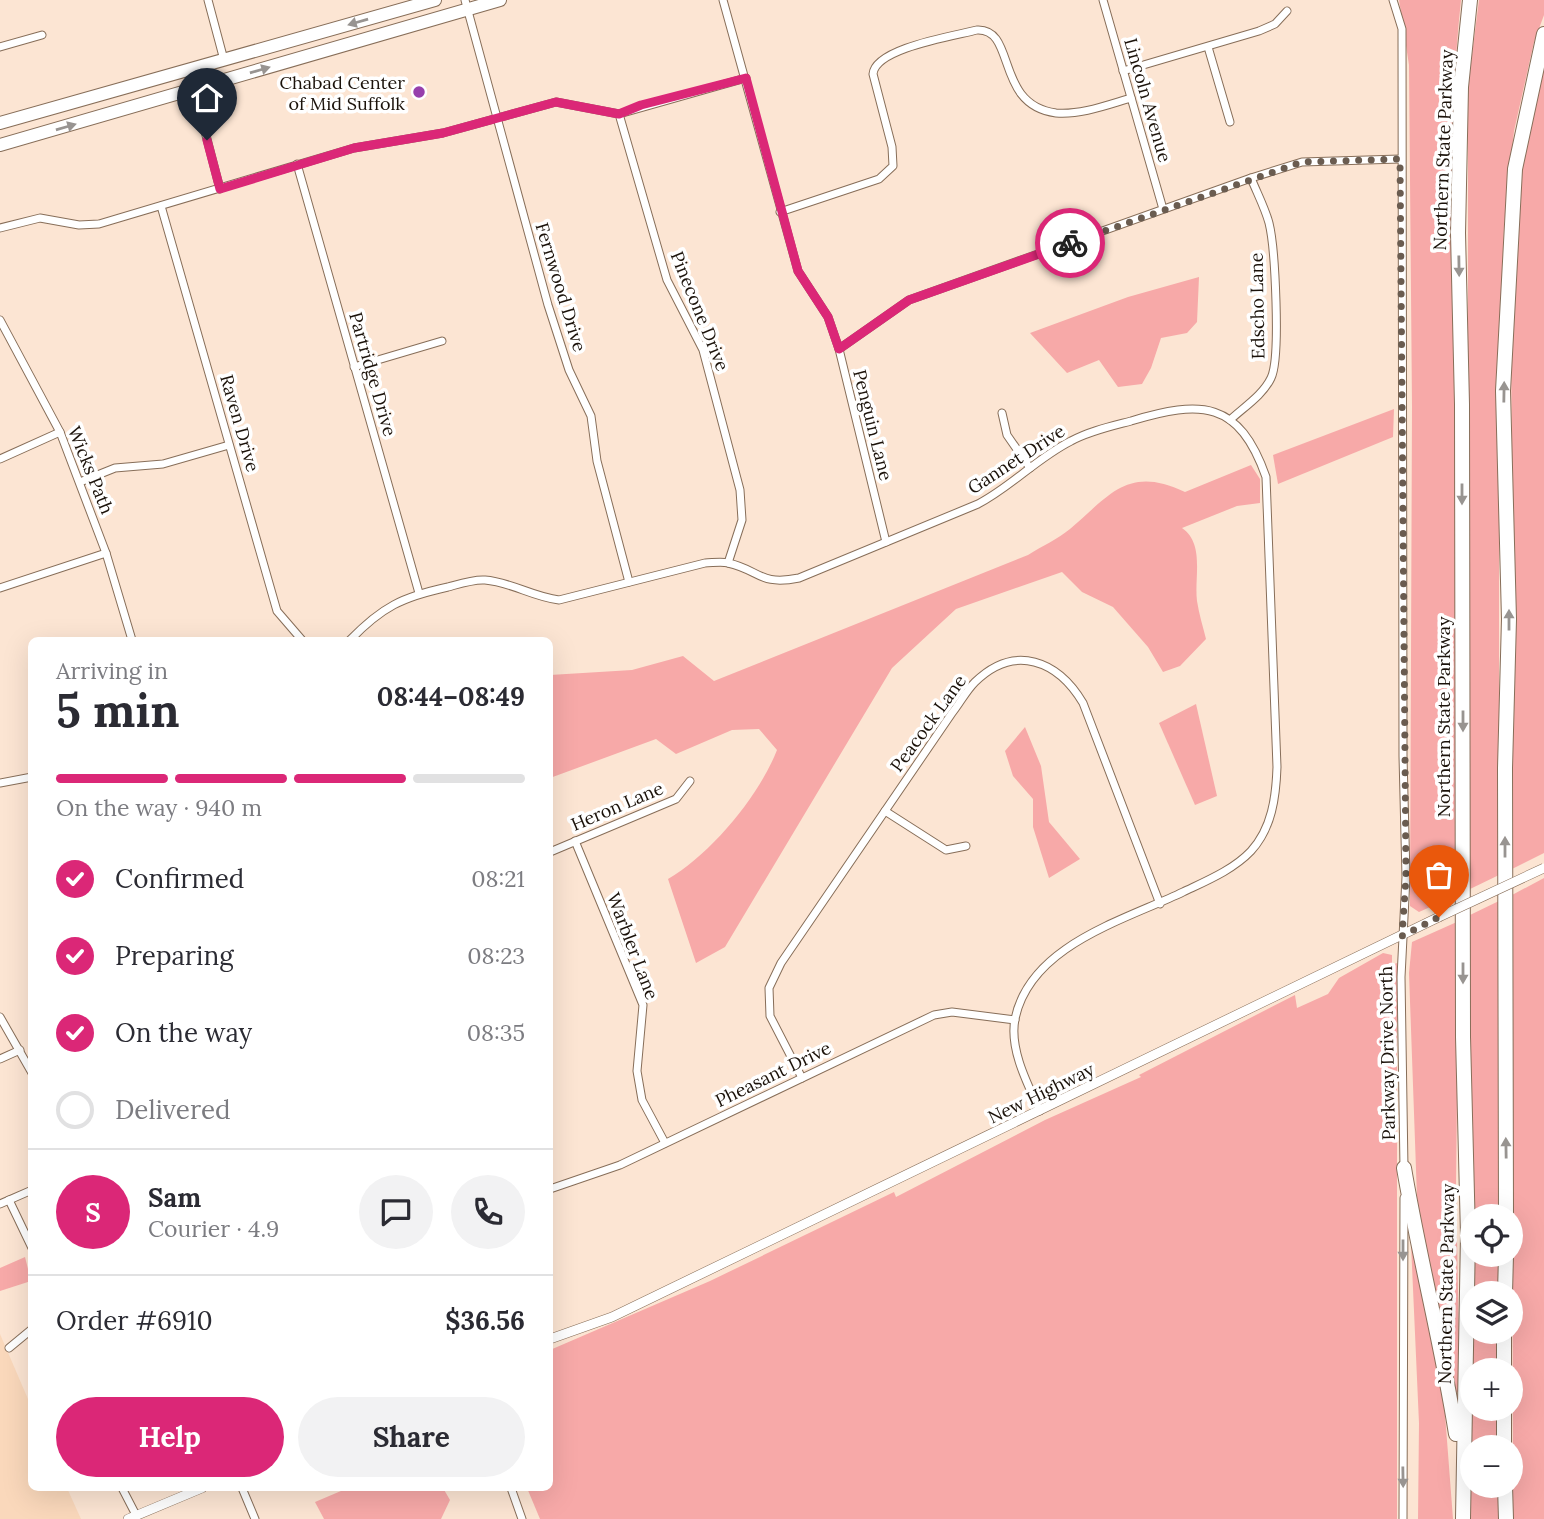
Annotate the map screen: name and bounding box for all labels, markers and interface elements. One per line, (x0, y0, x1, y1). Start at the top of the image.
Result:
one-way arrow (348, 17, 369, 27)
street label: Lincoln Avenue (1119, 35, 1177, 165)
street label: Northern State Parkway (1428, 49, 1458, 251)
one-way arrow (250, 65, 271, 75)
pin (177, 68, 237, 140)
place label: Chabad Center of Mid Suffolk (279, 71, 405, 115)
icon: home (188, 79, 226, 117)
marker: Chabad Center of Mid Suffolk (411, 84, 427, 100)
one-way arrow (55, 121, 76, 131)
courier (1035, 208, 1105, 278)
street label: Fernwood Drive (530, 220, 592, 354)
icon: bike (1051, 224, 1089, 262)
street label: Pinecone Drive (666, 248, 735, 374)
street label: Edscho Lane (1245, 252, 1269, 360)
one-way arrow (1453, 256, 1465, 278)
street label: Partridge Drive (344, 309, 402, 439)
street label: Penguin Lane (848, 367, 898, 483)
street label: Raven Drive (215, 372, 265, 474)
one-way arrow (1498, 381, 1510, 403)
street label: Gannet Drive (963, 419, 1069, 499)
street label: Wicks Path (63, 423, 119, 517)
one-way arrow (1456, 483, 1468, 505)
one-way arrow (1503, 608, 1515, 630)
street label: Northern State Parkway (1432, 616, 1455, 817)
text: Arriving in (56, 656, 168, 685)
street label: Peacock Lane (885, 670, 971, 776)
text: 08:44–08:49 (377, 680, 525, 713)
text: 5 min (56, 681, 180, 740)
one-way arrow (1457, 711, 1469, 733)
street label: Heron Lane (567, 776, 667, 836)
text: On the way · 940 m (56, 793, 262, 822)
one-way arrow (1499, 836, 1511, 858)
pin (1409, 845, 1469, 917)
icon: bag (1420, 856, 1458, 894)
icon: check (56, 860, 94, 898)
text: Confirmed (115, 862, 244, 895)
text: 08:21 (471, 864, 525, 893)
street label: Warbler Lane (602, 889, 664, 1003)
icon: check (56, 937, 94, 975)
text: Preparing (115, 939, 234, 972)
text: 08:23 (467, 941, 525, 970)
one-way arrow (1457, 963, 1469, 985)
street label: Parkway Drive North (1374, 965, 1400, 1140)
icon: check (56, 1014, 94, 1052)
text: On the way (115, 1016, 252, 1049)
text: 08:35 (467, 1018, 525, 1047)
street label: Pheasant Drive (711, 1036, 835, 1112)
street label: New Highway (984, 1057, 1098, 1129)
text: Delivered (115, 1093, 231, 1126)
one-way arrow (1500, 1137, 1512, 1159)
button: chat (359, 1175, 433, 1249)
button: phone (451, 1175, 525, 1249)
text: Sam (148, 1181, 201, 1214)
street label: Northern State Parkway (1433, 1183, 1459, 1385)
text: S (85, 1196, 101, 1229)
map controls (1460, 1204, 1523, 1498)
button: locate (1460, 1204, 1523, 1267)
text: Courier · 4.9 (148, 1214, 279, 1243)
one-way arrow (1398, 1239, 1409, 1261)
button: layers (1460, 1281, 1523, 1344)
text: Order #6910 (56, 1304, 213, 1337)
text: $36.56 (445, 1304, 525, 1337)
button: + (1460, 1358, 1523, 1421)
button: Help (56, 1397, 284, 1477)
button: Share (298, 1397, 525, 1477)
button: − (1460, 1435, 1523, 1498)
one-way arrow (1397, 1466, 1409, 1488)

